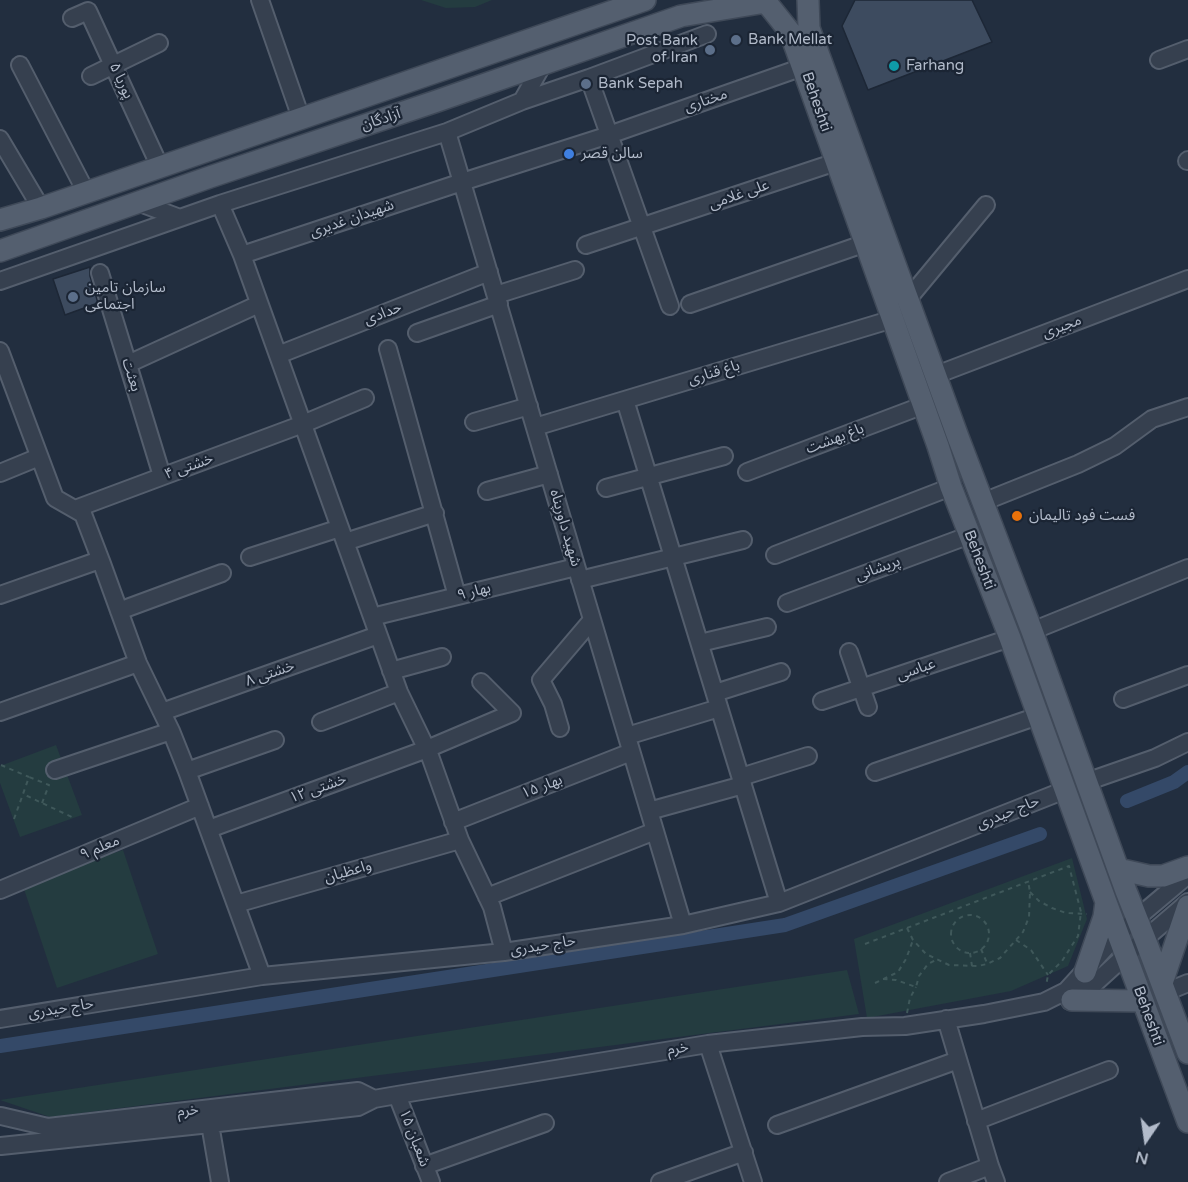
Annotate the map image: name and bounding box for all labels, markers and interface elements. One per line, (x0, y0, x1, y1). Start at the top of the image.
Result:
place label: Bank Mellat (748, 31, 832, 49)
place label: Post Bank of Iran (626, 32, 698, 67)
marker: Bank Mellat (729, 33, 743, 47)
marker: Post Bank of Iran (703, 43, 717, 57)
place label: Farhang (906, 57, 964, 75)
marker: Farhang (887, 59, 901, 73)
street label: پوریا ۵ (105, 60, 137, 102)
street label: Beheshti (797, 70, 835, 134)
place label: Bank Sepah (598, 75, 683, 93)
marker: Bank Sepah (579, 77, 593, 91)
street label: مختاری (682, 85, 730, 117)
street label: آزادگان (359, 105, 403, 135)
place label: سالن قصر (581, 145, 643, 163)
marker: سالن قصر (562, 147, 576, 161)
street label: علی غلامی (707, 176, 771, 214)
street label: شهیدان غدیری (307, 196, 397, 242)
place label: سازمان تامین اجتماعی (85, 279, 166, 314)
marker: سازمان تامین اجتماعی (66, 290, 80, 304)
street label: حدادی (362, 299, 404, 329)
street label: مجیری (1040, 311, 1084, 343)
street label: بعثت (117, 356, 145, 394)
street label: باغ قناری (686, 357, 742, 389)
street label: باغ بهشت (803, 420, 867, 458)
street label: خشتی ۴ (162, 450, 216, 484)
street label: شهید داورپناه (545, 487, 585, 569)
place label: فست فود تالیمان (1029, 507, 1135, 525)
marker: فست فود تالیمان (1010, 509, 1024, 523)
street label: Beheshti (959, 528, 999, 592)
street label: پریشانی (853, 553, 903, 585)
street label: بهار ۹ (455, 579, 493, 605)
street label: عباسی (894, 655, 938, 685)
street label: خشتی ۸ (243, 657, 297, 691)
street label: خشتی ۱۲ (287, 770, 349, 808)
street label: بهار ۱۵ (519, 771, 565, 803)
street label: حاج حیدری (974, 792, 1042, 834)
street label: معلم ۹ (78, 832, 122, 864)
street label: واعظیان (322, 857, 374, 887)
street label: حاج حیدری (509, 932, 577, 960)
street label: Beheshti (1129, 984, 1167, 1048)
street label: حاج حیدری (27, 995, 95, 1023)
street label: خرم (666, 1038, 690, 1060)
street label: خرم (176, 1101, 200, 1121)
street label: ۱۵ شعبان (395, 1107, 433, 1169)
north arrow (1116, 1110, 1176, 1170)
text: N (1133, 1146, 1150, 1169)

